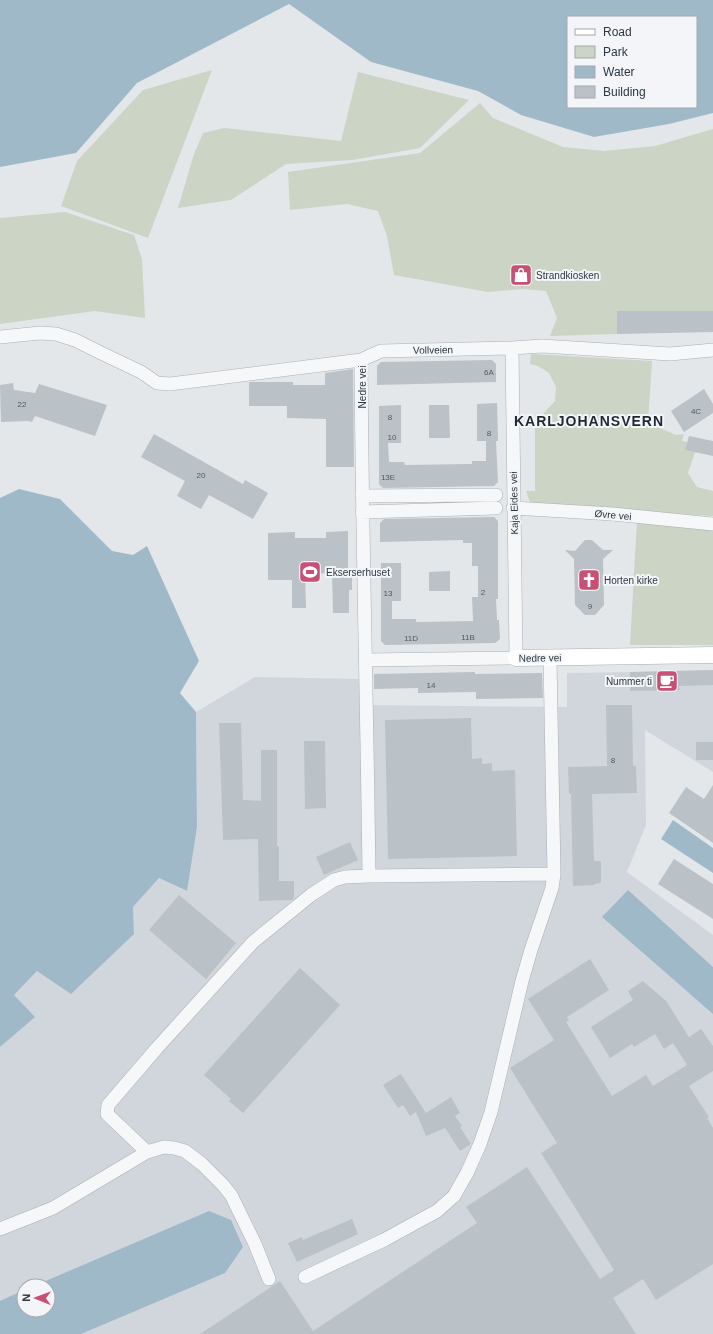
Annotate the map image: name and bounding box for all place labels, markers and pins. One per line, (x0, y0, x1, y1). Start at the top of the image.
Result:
shop icon: Strandkiosken (508, 262, 534, 288)
place label: Strandkiosken (536, 270, 599, 281)
sports icon: Ekserserhuset (297, 559, 323, 585)
place label: Ekserserhuset (326, 567, 390, 578)
church icon: Horten kirke (576, 567, 602, 593)
place label: Horten kirke (604, 575, 658, 586)
cafe icon: Nummer ti (654, 668, 680, 694)
place label: Nummer ti (606, 676, 652, 687)

